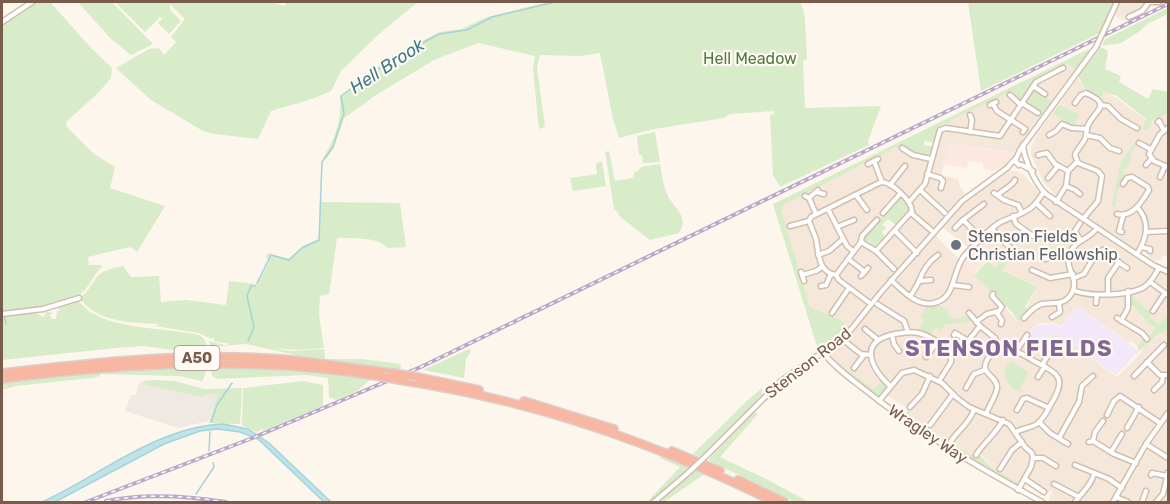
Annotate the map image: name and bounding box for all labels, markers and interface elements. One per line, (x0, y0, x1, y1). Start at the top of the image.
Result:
water label: Hell Brook (345, 33, 429, 98)
park label: Hell Meadow (703, 49, 797, 68)
place label: Stenson Fields Christian Fellowship (968, 227, 1118, 264)
marker: Stenson Fields Christian Fellowship (949, 238, 963, 252)
street label: Stenson Road (761, 324, 855, 402)
district label: STENSON FIELDS (905, 335, 1113, 362)
road number: A50 (174, 346, 220, 370)
street label: Wragley Way (885, 401, 971, 468)

